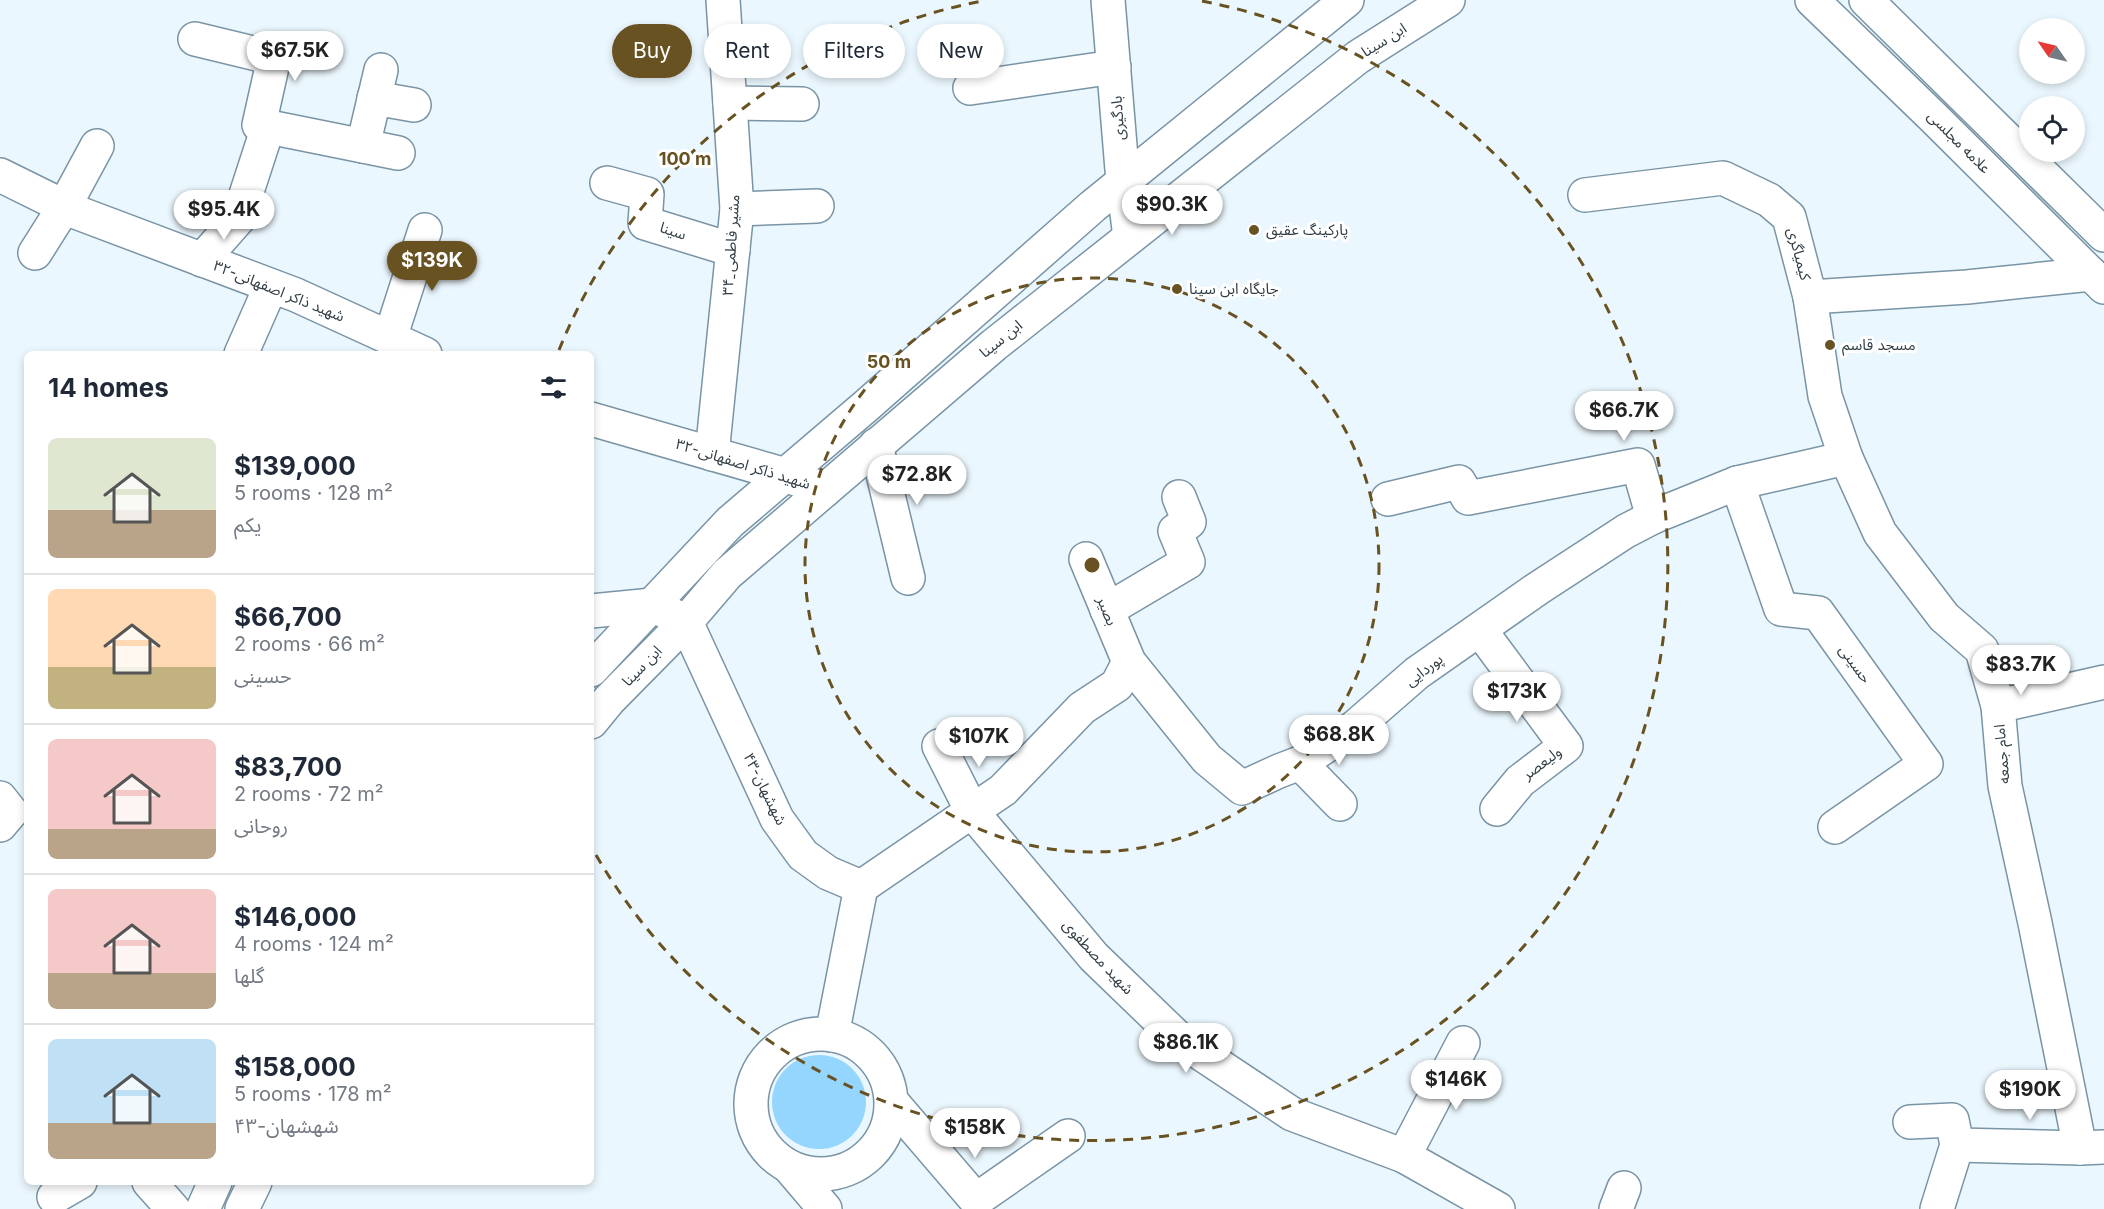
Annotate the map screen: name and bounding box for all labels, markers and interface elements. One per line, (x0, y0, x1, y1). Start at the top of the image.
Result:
street label: ابن سینا (1358, 18, 1410, 61)
north arrow (2019, 18, 2085, 84)
map controls (2019, 18, 2085, 162)
chip: Buy (612, 24, 692, 78)
chip: Rent (704, 24, 791, 78)
chip: Filters (803, 24, 905, 78)
chip: New (917, 24, 1004, 78)
pin: $67.5K (246, 31, 344, 82)
text: $67.5K (261, 38, 329, 62)
street label: بادگیری (1106, 95, 1129, 141)
button: locate (2019, 96, 2085, 162)
street label: علامه مجلسی (1924, 106, 1995, 178)
text: 100 m (659, 148, 711, 169)
pin: $90.3K (1123, 185, 1221, 236)
pin: $95.4K (175, 190, 273, 241)
text: $90.3K (1136, 192, 1208, 216)
street label: ۳۴_مشیر فاطمی (717, 194, 744, 296)
text: $95.4K (188, 197, 261, 221)
street label: سینا (657, 217, 689, 244)
place label: پارکینگ عقیق (1266, 220, 1348, 240)
marker: پارکینگ عقیق (1247, 223, 1261, 237)
street label: کیمیاگری (1783, 225, 1816, 283)
pin: $139K (390, 241, 474, 292)
text: $139K (401, 248, 463, 272)
street label: ۳۲-شهید ذاکر اصفهانی (211, 256, 348, 326)
place label: جایگاه ابن سینا (1189, 279, 1279, 298)
marker: جایگاه ابن سینا (1170, 282, 1184, 296)
street label: ابن سینا (975, 316, 1026, 362)
place label: مسجد قاسم (1842, 335, 1916, 356)
marker: مسجد قاسم (1823, 338, 1837, 352)
text: 50 m (867, 351, 911, 372)
icon: filters (537, 371, 570, 404)
text: 14 homes (48, 372, 169, 403)
pin: $66.7K (1575, 391, 1673, 442)
text: $66.7K (1589, 398, 1659, 422)
street label: ۳۲-شهید ذاکر اصفهانی (673, 434, 813, 493)
text: $139,000 (234, 450, 356, 481)
pin: $72.8K (868, 455, 966, 506)
icon: home (96, 462, 168, 534)
text: $72.8K (882, 462, 952, 486)
text: 5 rooms · 128 m² (234, 481, 393, 505)
text: یکم (234, 513, 261, 537)
centre of rings (1082, 555, 1102, 575)
street label: بصیر (1093, 593, 1122, 628)
text: $66,700 (234, 601, 342, 632)
icon: home (96, 613, 168, 685)
text: 2 rooms · 66 m² (234, 632, 385, 656)
street label: ابن سینا (618, 641, 666, 690)
street label: حسینی (1835, 641, 1876, 687)
pin: $83.7K (1972, 645, 2070, 696)
street label: پوردایی (1401, 649, 1447, 691)
text: $83.7K (1986, 652, 2056, 676)
text: حسینی (234, 664, 292, 688)
pin: $173K (1475, 672, 1559, 723)
text: $173K (1487, 679, 1547, 703)
pin: $68.8K (1290, 715, 1388, 766)
pin: $107K (937, 717, 1021, 768)
text: $68.8K (1303, 722, 1375, 746)
street label: امام جمعه (1989, 723, 2016, 785)
text: $107K (949, 724, 1009, 748)
street label: ولیعصر (1518, 742, 1565, 784)
street label: ۴۳-شهشهان (740, 749, 791, 828)
text: $83,700 (234, 751, 342, 782)
icon: home (96, 763, 168, 835)
text: 2 rooms · 72 m² (234, 782, 384, 806)
text: روحانی (234, 814, 288, 838)
text: $146,000 (234, 901, 356, 932)
icon: home (96, 913, 168, 985)
street label: شهید مصطفوی (1059, 915, 1138, 998)
text: 4 rooms · 124 m² (234, 932, 394, 956)
text: گلها (234, 964, 264, 988)
pin: $86.1K (1137, 1023, 1235, 1074)
text: $86.1K (1153, 1030, 1219, 1054)
text: $158,000 (234, 1051, 356, 1082)
pin: $146K (1414, 1060, 1498, 1111)
icon: home (96, 1063, 168, 1135)
text: $146K (1425, 1067, 1487, 1091)
pin: $190K (1988, 1070, 2072, 1121)
text: $190K (1999, 1077, 2061, 1101)
text: 5 rooms · 178 m² (234, 1082, 392, 1106)
pin: $158K (933, 1108, 1017, 1159)
text: ۴۳-شهشهان (234, 1114, 339, 1138)
text: $158K (944, 1115, 1006, 1139)

